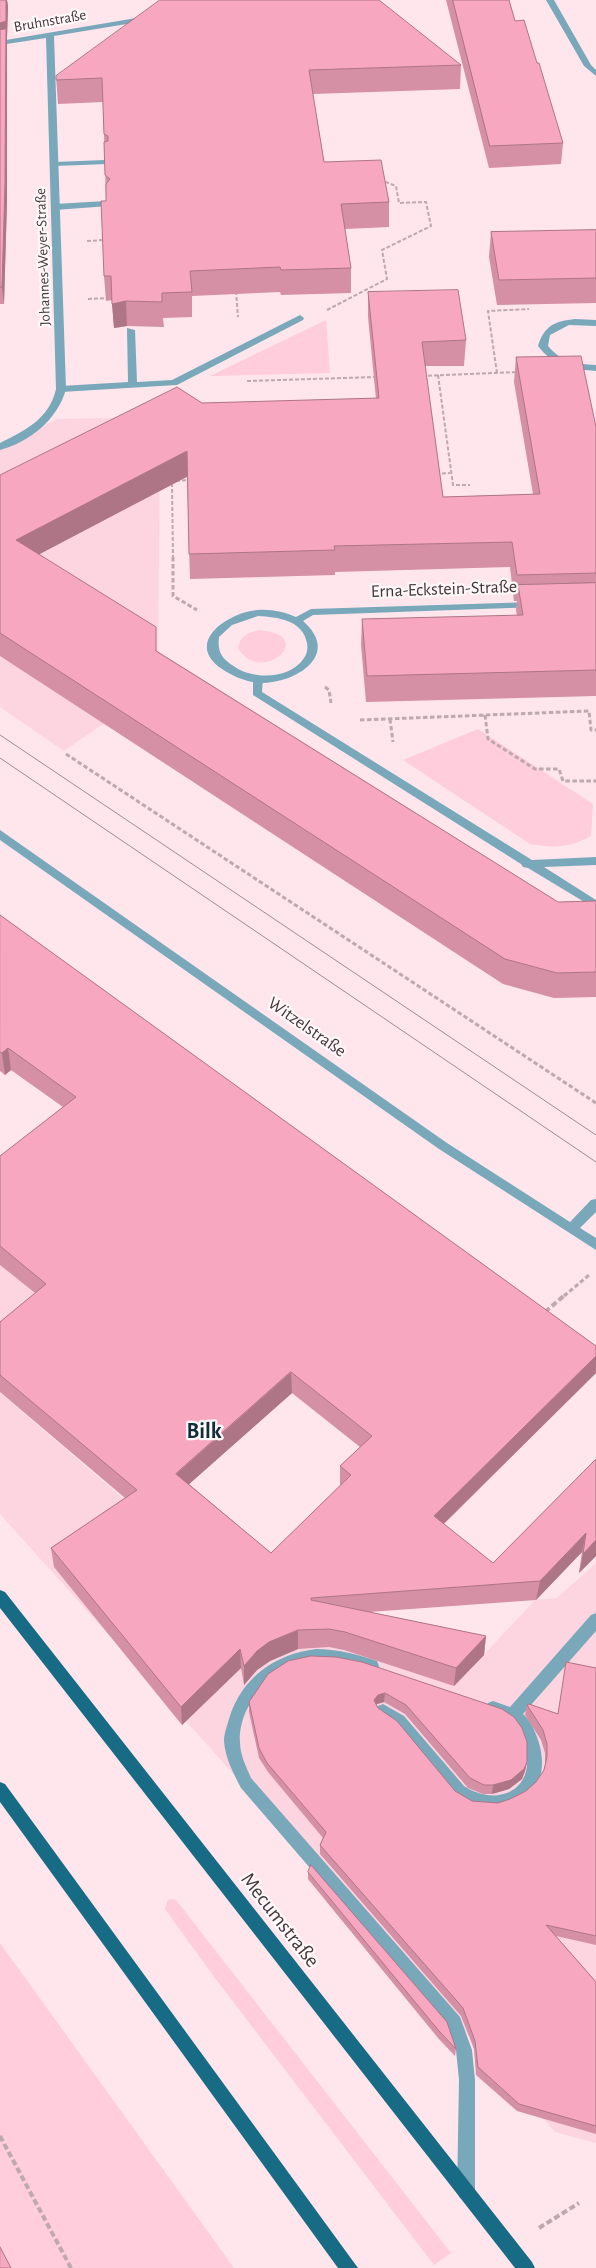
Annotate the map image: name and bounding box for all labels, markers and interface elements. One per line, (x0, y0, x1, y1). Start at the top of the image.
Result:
street label: Bruhnstraße (13, 6, 87, 36)
street label: Johannes-Weyer-Straße (32, 188, 54, 326)
street label: Erna-Eckstein-Straße (371, 576, 517, 602)
street label: Witzelstraße (264, 992, 350, 1062)
district label: Bilk (186, 1418, 222, 1444)
street label: Mecumstraße (235, 1868, 325, 1972)

